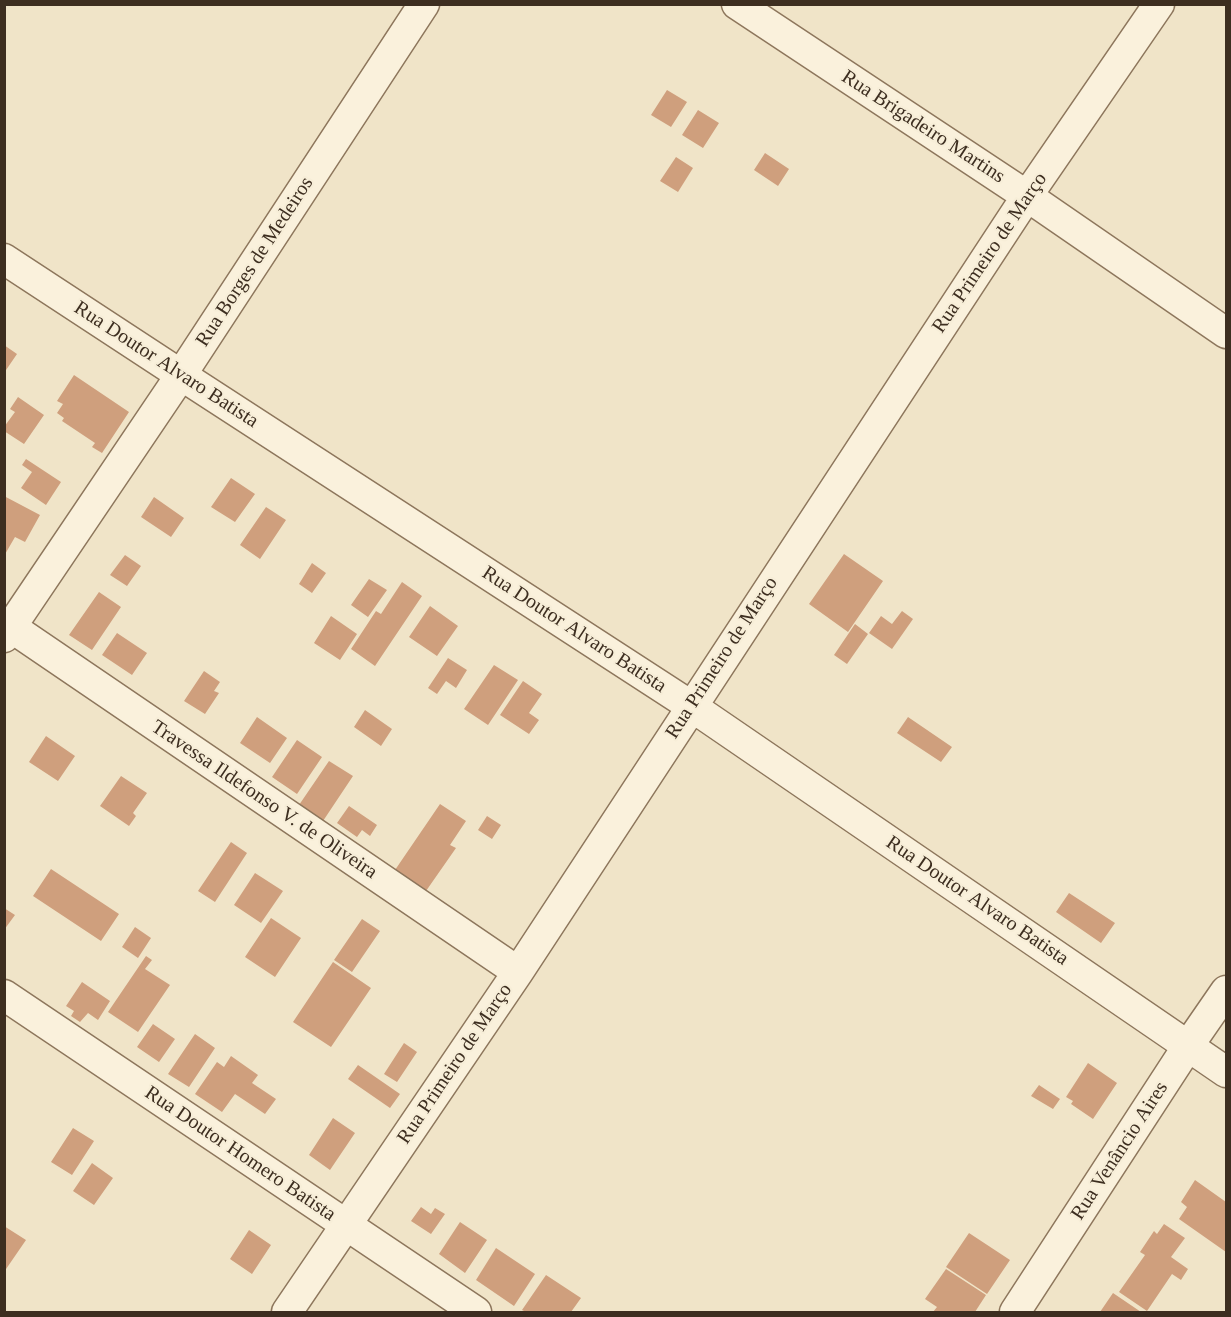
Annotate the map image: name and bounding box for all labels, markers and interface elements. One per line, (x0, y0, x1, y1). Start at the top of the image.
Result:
street label: Rua Brigadeiro Martins (837, 65, 1009, 189)
street label: Rua Primeiro de Março (927, 168, 1053, 338)
street label: Rua Borges de Medeiros (191, 172, 319, 352)
street label: Rua Doutor Alvaro Batista (69, 296, 263, 434)
street label: Rua Doutor Alvaro Batista (477, 561, 671, 699)
street label: Rua Primeiro de Março (661, 573, 783, 743)
street label: Travessa Ildefonso V. de Oliveira (147, 715, 381, 885)
street label: Rua Doutor Alvaro Batista (881, 831, 1073, 971)
street label: Rua Primeiro de Março (392, 979, 518, 1149)
street label: Rua Venâncio Aires (1066, 1077, 1174, 1225)
street label: Rua Doutor Homero Batista (140, 1081, 340, 1227)

